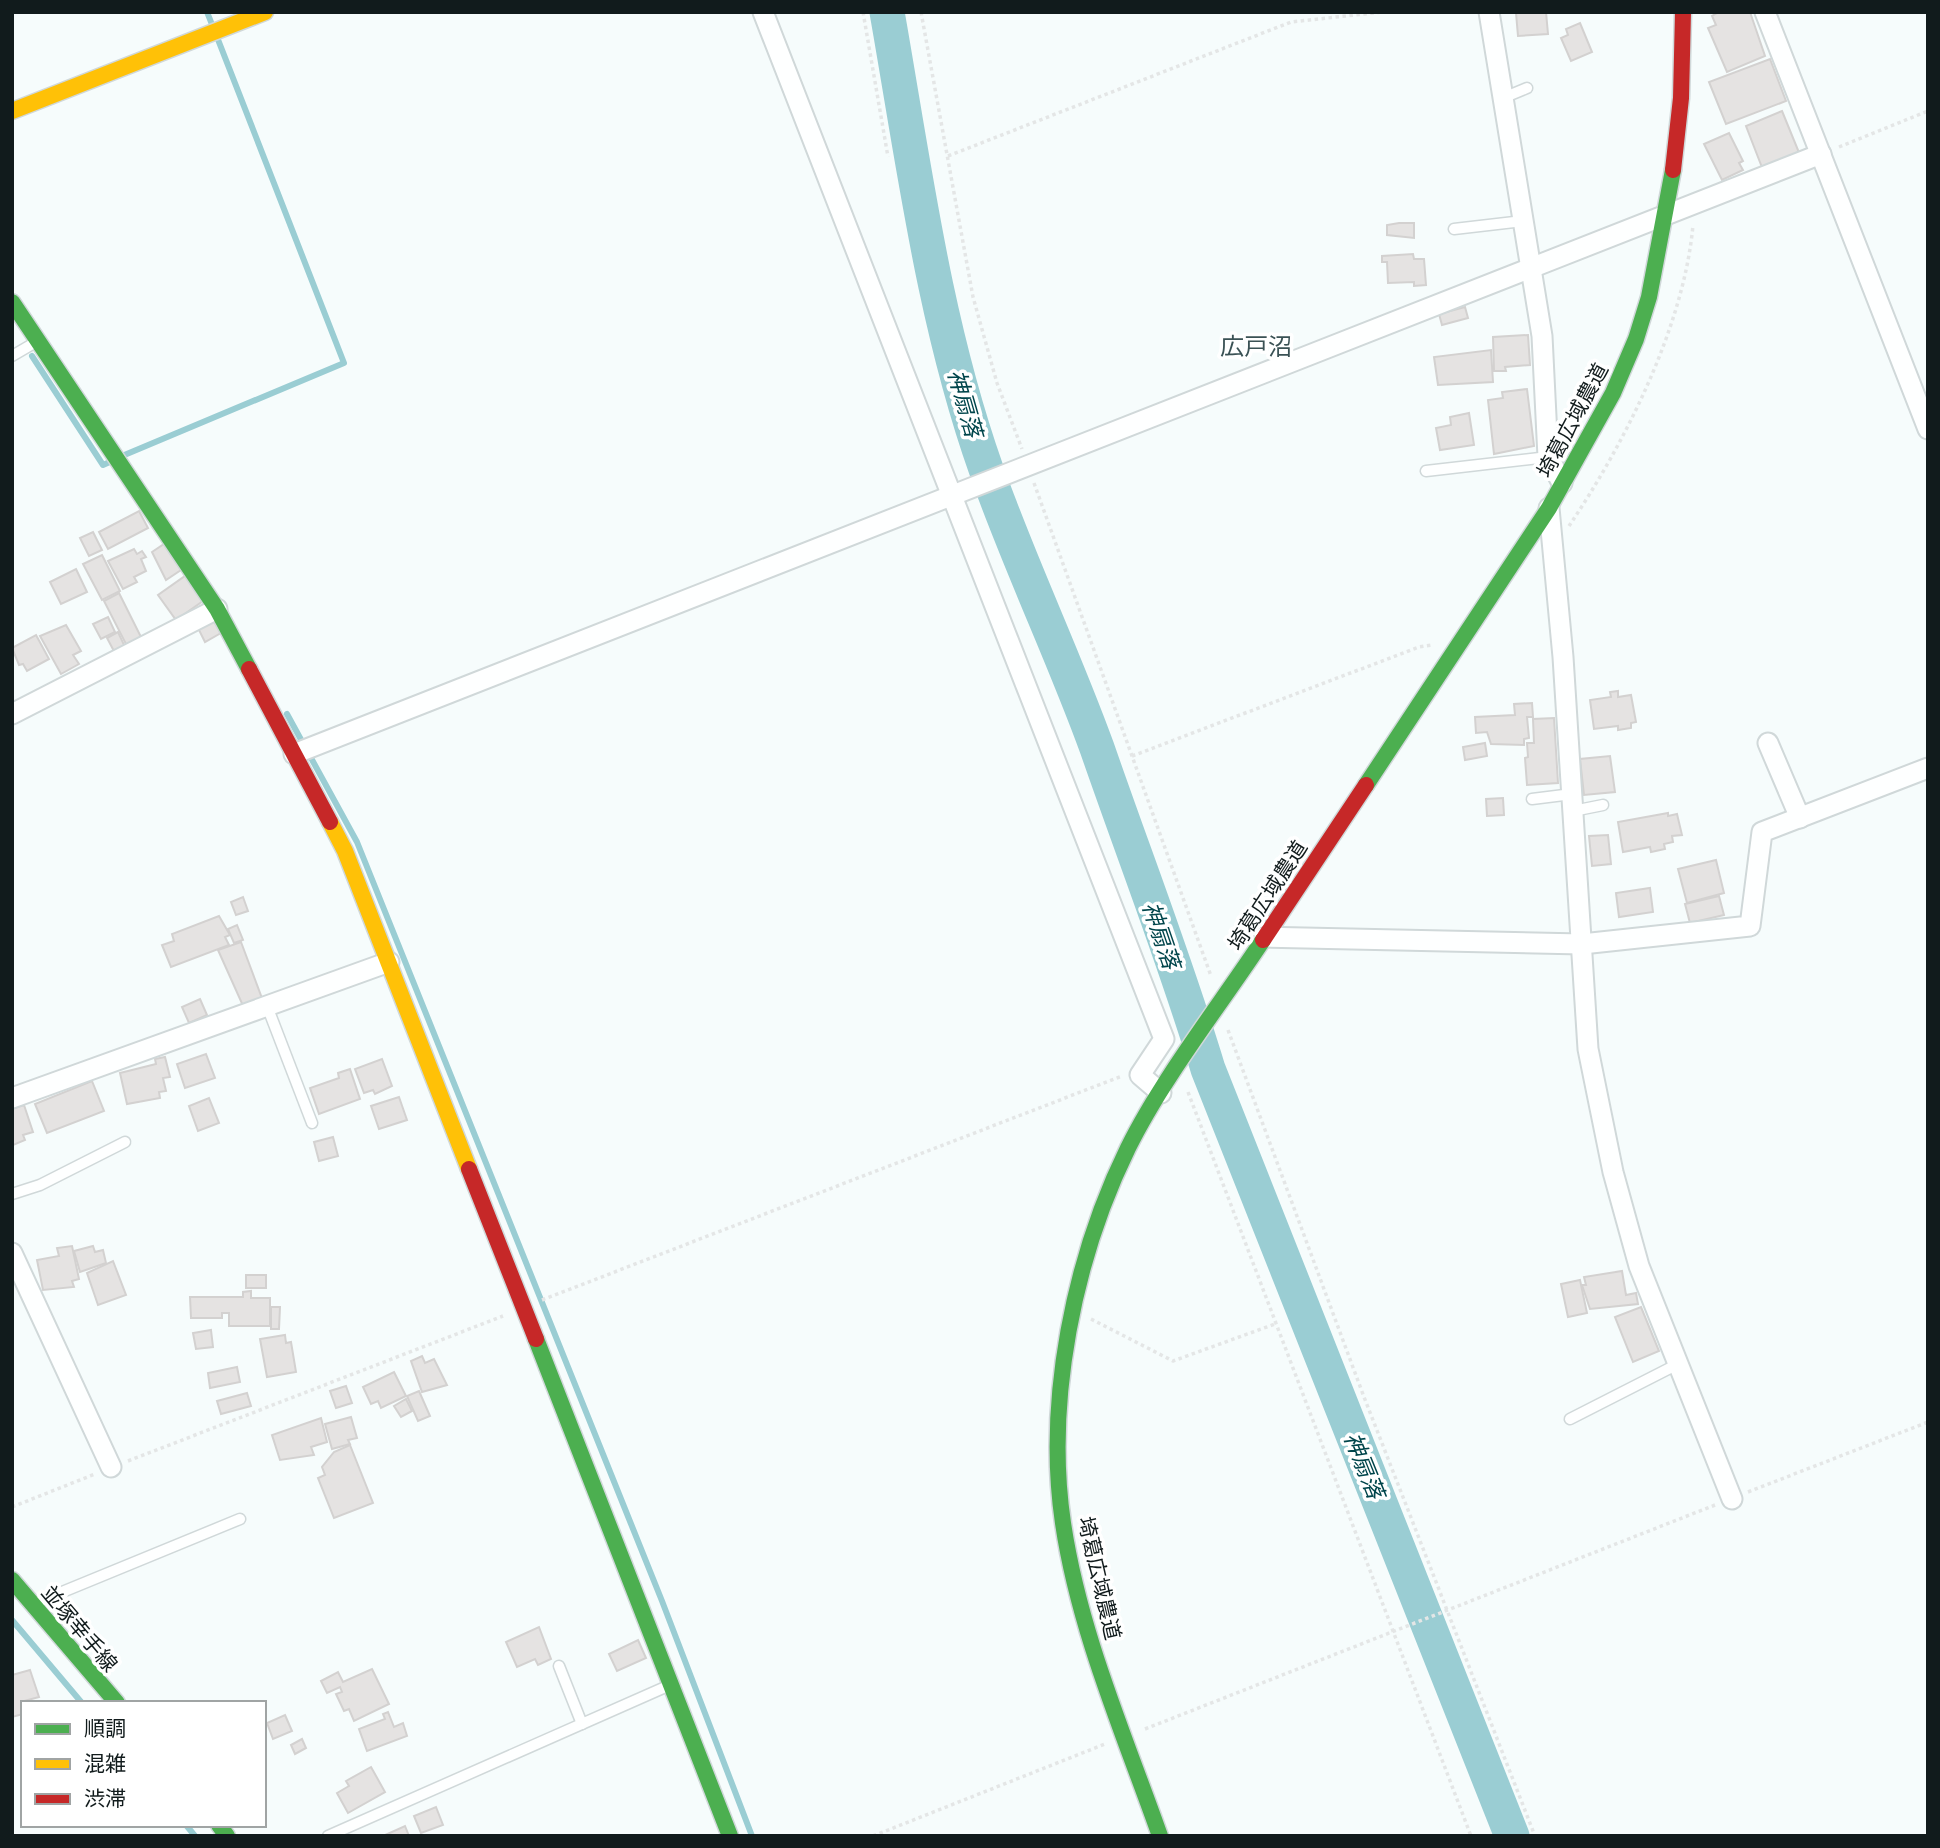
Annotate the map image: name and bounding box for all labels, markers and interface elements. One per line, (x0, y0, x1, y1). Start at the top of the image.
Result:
district label: 広戸沼 (1220, 329, 1292, 362)
street label: 埼葛広域農道 (1530, 358, 1614, 482)
water label: 神扇落 (941, 365, 992, 444)
street label: 埼葛広域農道 (1221, 835, 1313, 955)
water label: 神扇落 (1136, 897, 1190, 977)
water label: 神扇落 (1337, 1427, 1394, 1507)
street label: 埼葛広域農道 (1072, 1513, 1128, 1643)
street label: 並塚幸手線 (36, 1579, 124, 1677)
legend (21, 1701, 266, 1827)
text: 順調 (84, 1714, 126, 1742)
text: 混雑 (84, 1749, 126, 1777)
text: 渋滞 (84, 1784, 126, 1812)

